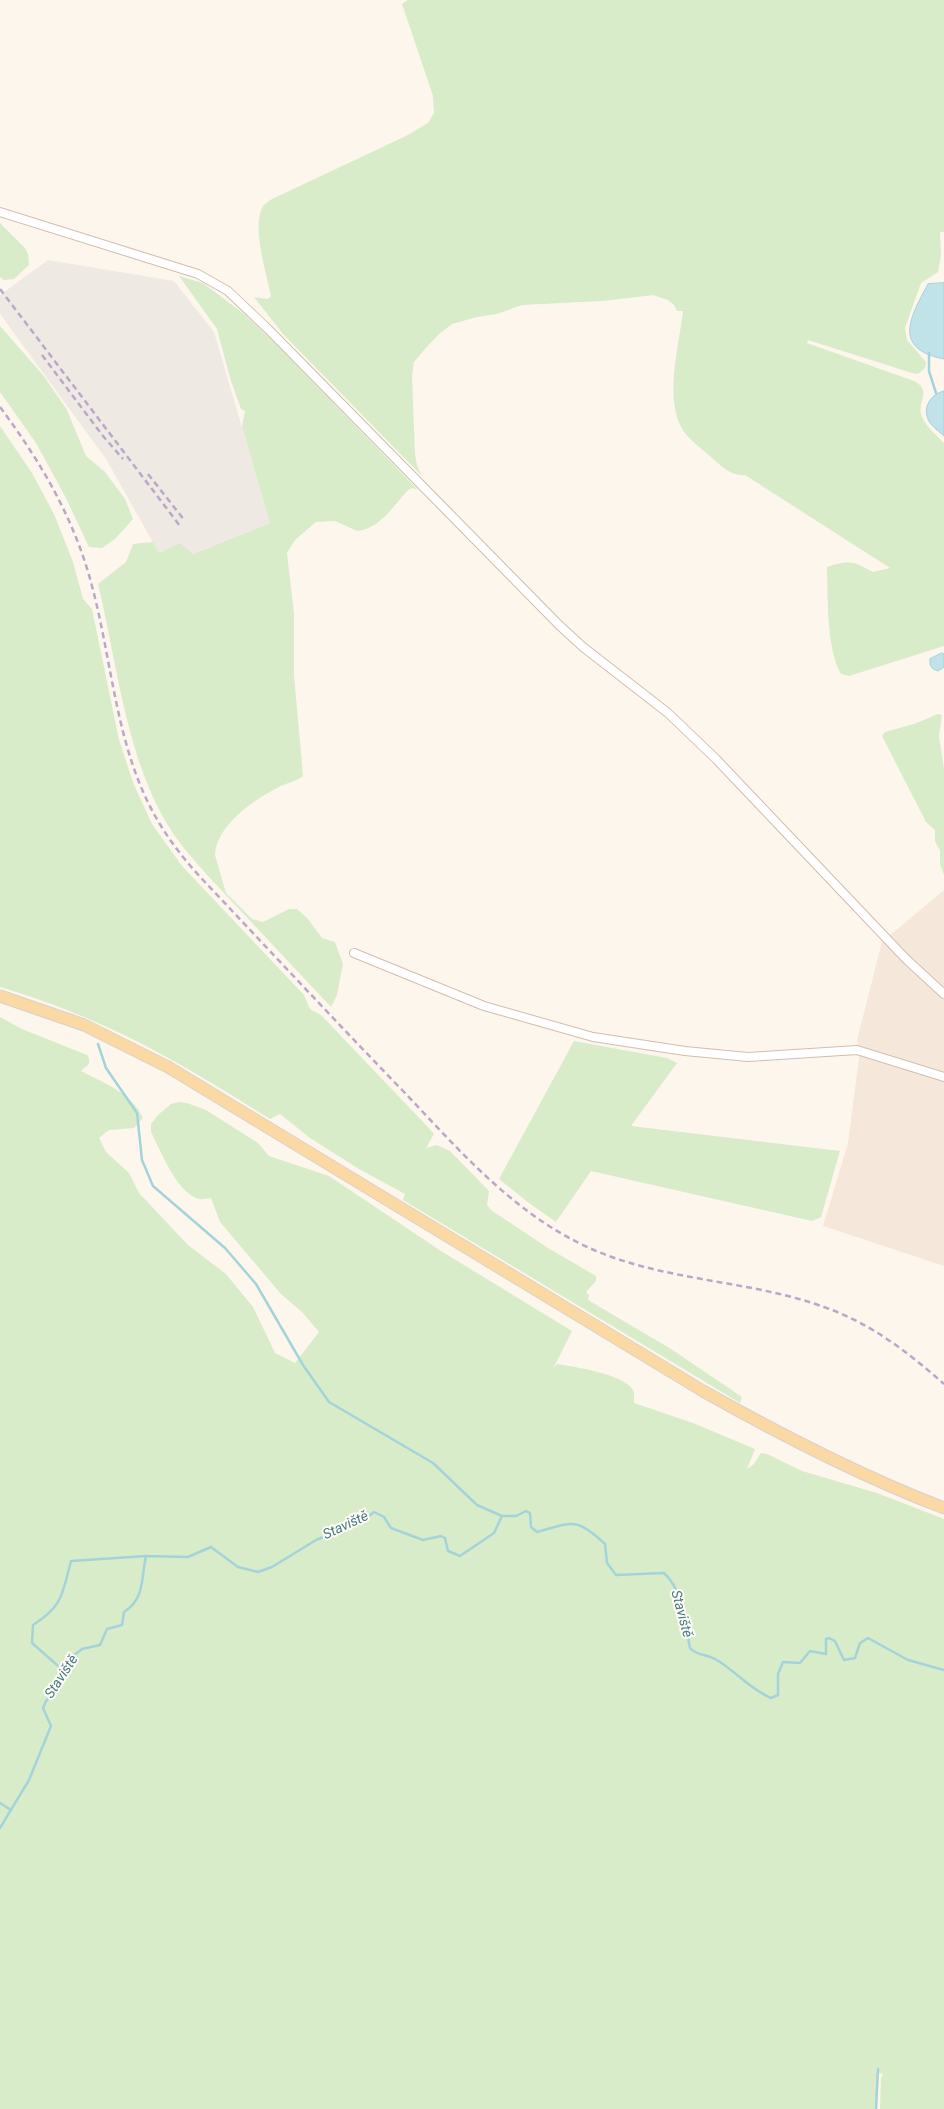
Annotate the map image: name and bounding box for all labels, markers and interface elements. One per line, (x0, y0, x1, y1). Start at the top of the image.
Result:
water label: Staviště (321, 1508, 371, 1544)
water label: Staviště (667, 1588, 695, 1640)
water label: Staviště (42, 1652, 82, 1702)

